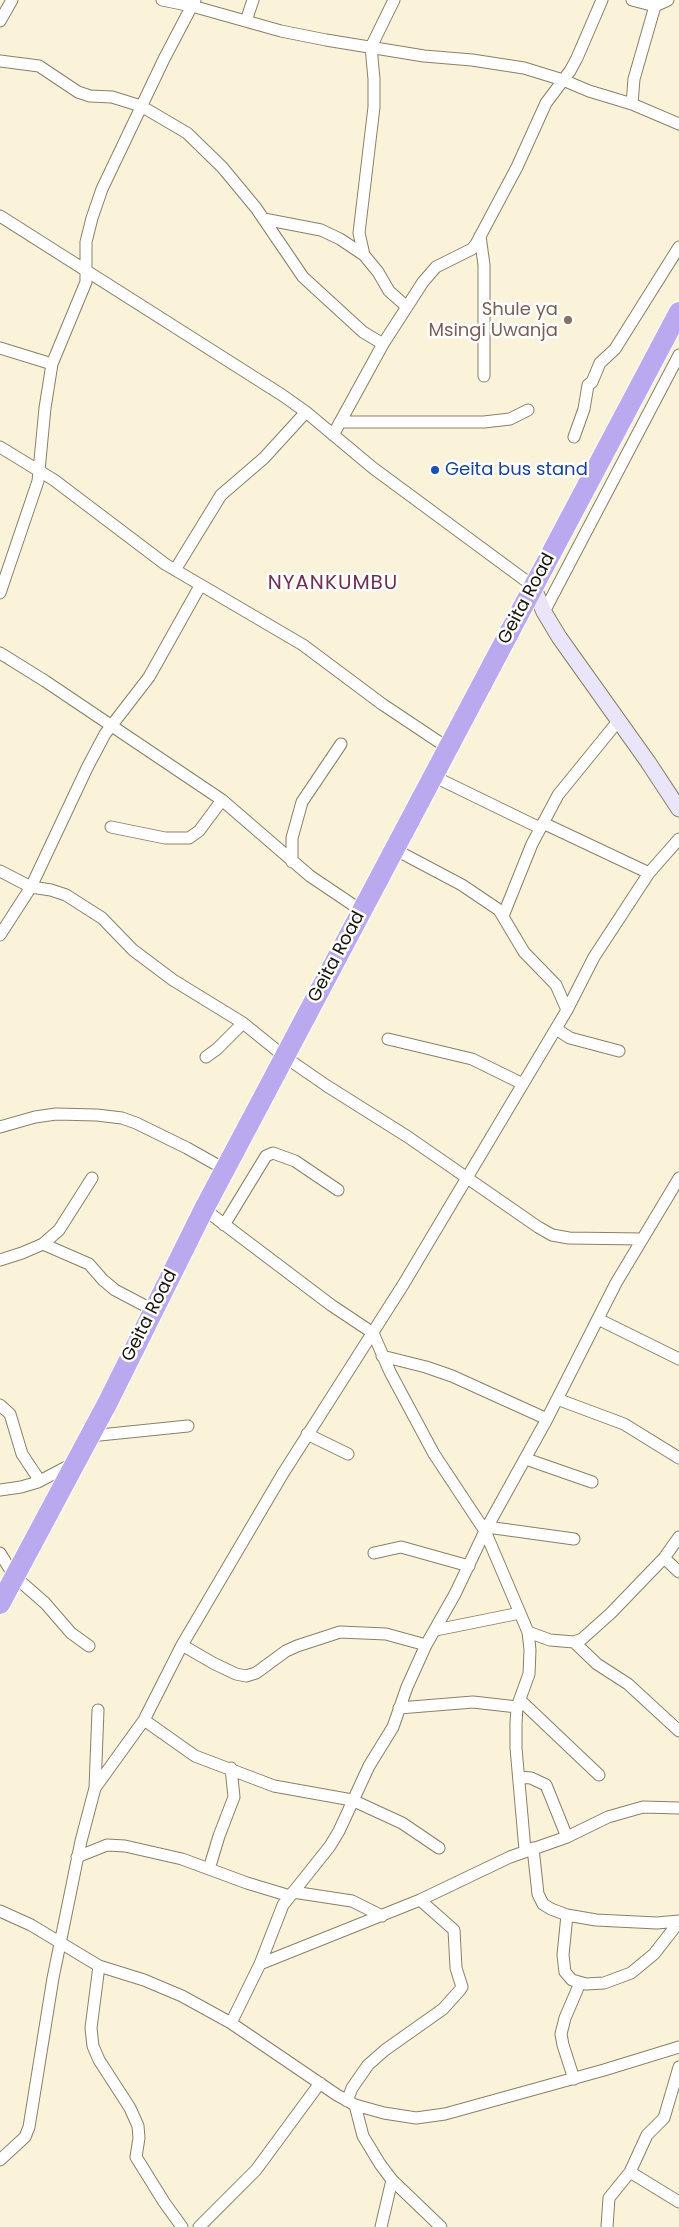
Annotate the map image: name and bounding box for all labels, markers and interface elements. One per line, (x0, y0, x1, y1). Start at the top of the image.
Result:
place label: Shule ya Msingi Uwanja (429, 299, 558, 342)
marker: Shule ya Msingi Uwanja (562, 314, 574, 326)
place label: Geita bus stand (445, 459, 588, 481)
marker: Geita bus stand (429, 464, 441, 476)
street label: Geita Road (494, 550, 560, 648)
district label: NYANKUMBU (267, 572, 399, 596)
street label: Geita Road (304, 908, 370, 1006)
street label: Geita Road (118, 1267, 182, 1365)

